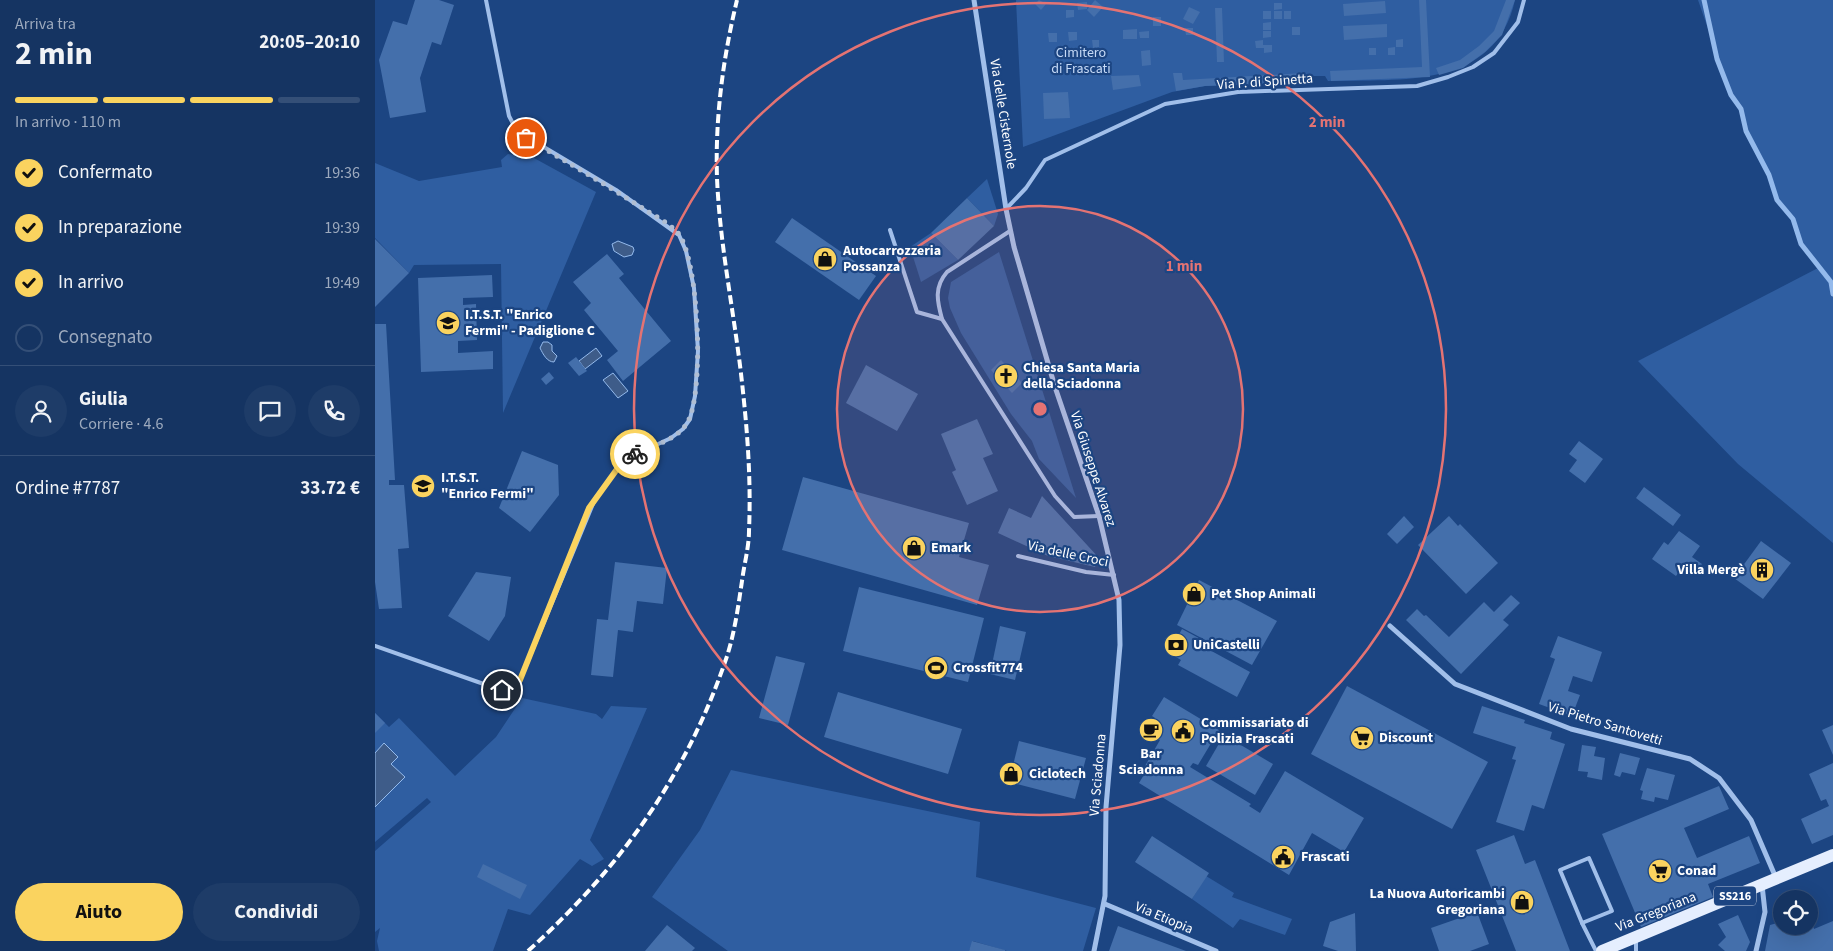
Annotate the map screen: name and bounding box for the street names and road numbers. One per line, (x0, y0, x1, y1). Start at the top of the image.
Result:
street label: Via delle Cisternole (984, 58, 1022, 171)
street label: Via P. di Spinetta (1216, 69, 1314, 95)
street label: Via Giuseppe Alvarez (1065, 409, 1121, 529)
street label: Via delle Croci (1026, 536, 1110, 572)
street label: Via Pietro Santovetti (1545, 697, 1665, 751)
street label: Via Sciadonna (1084, 733, 1112, 817)
road number: SS216 (1714, 886, 1756, 906)
street label: Via Gregoriana (1613, 887, 1699, 937)
street label: Via Etiopia (1132, 897, 1196, 939)

